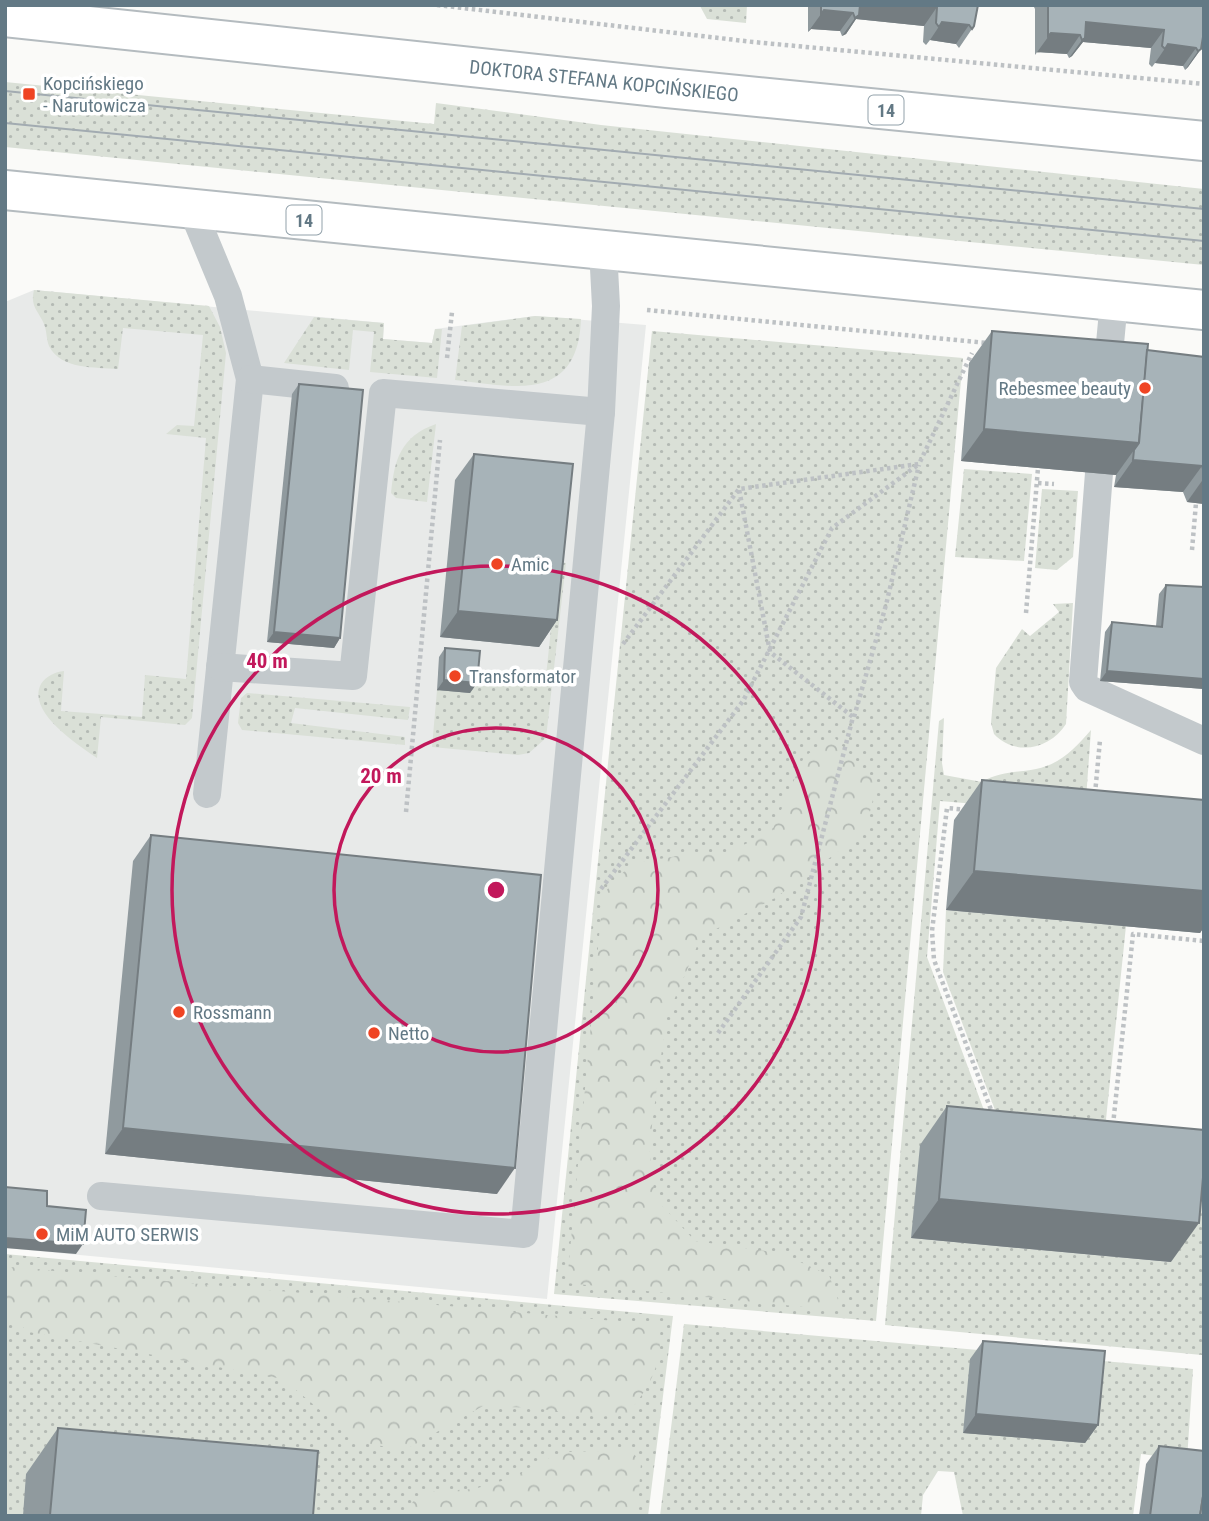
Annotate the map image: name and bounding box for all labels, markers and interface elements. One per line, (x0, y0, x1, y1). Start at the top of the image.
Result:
street label: DOKTORA STEFANA KOPCIŃSKIEGO (468, 55, 740, 107)
place label: Kopcińskiego - Narutowicza (43, 72, 146, 117)
marker: Kopcińskiego - Narutowicza (21, 86, 37, 102)
road number: 14 (868, 96, 903, 124)
road number: 14 (286, 205, 322, 234)
place label: Rebesmee beauty (998, 377, 1131, 400)
marker: Rebesmee beauty (1137, 380, 1153, 396)
place label: Amic (511, 553, 550, 576)
marker: Amic (489, 556, 505, 572)
text: 40 m (246, 649, 288, 673)
place label: Transformator (469, 665, 576, 688)
marker: Transformator (447, 668, 463, 684)
text: 20 m (360, 764, 402, 788)
centre of rings (484, 878, 508, 902)
place label: Rossmann (193, 1001, 272, 1024)
marker: Rossmann (171, 1004, 187, 1020)
place label: Netto (388, 1022, 429, 1045)
marker: Netto (366, 1025, 382, 1041)
place label: MiM AUTO SERWIS (56, 1223, 199, 1246)
marker: MiM AUTO SERWIS (34, 1226, 50, 1242)

